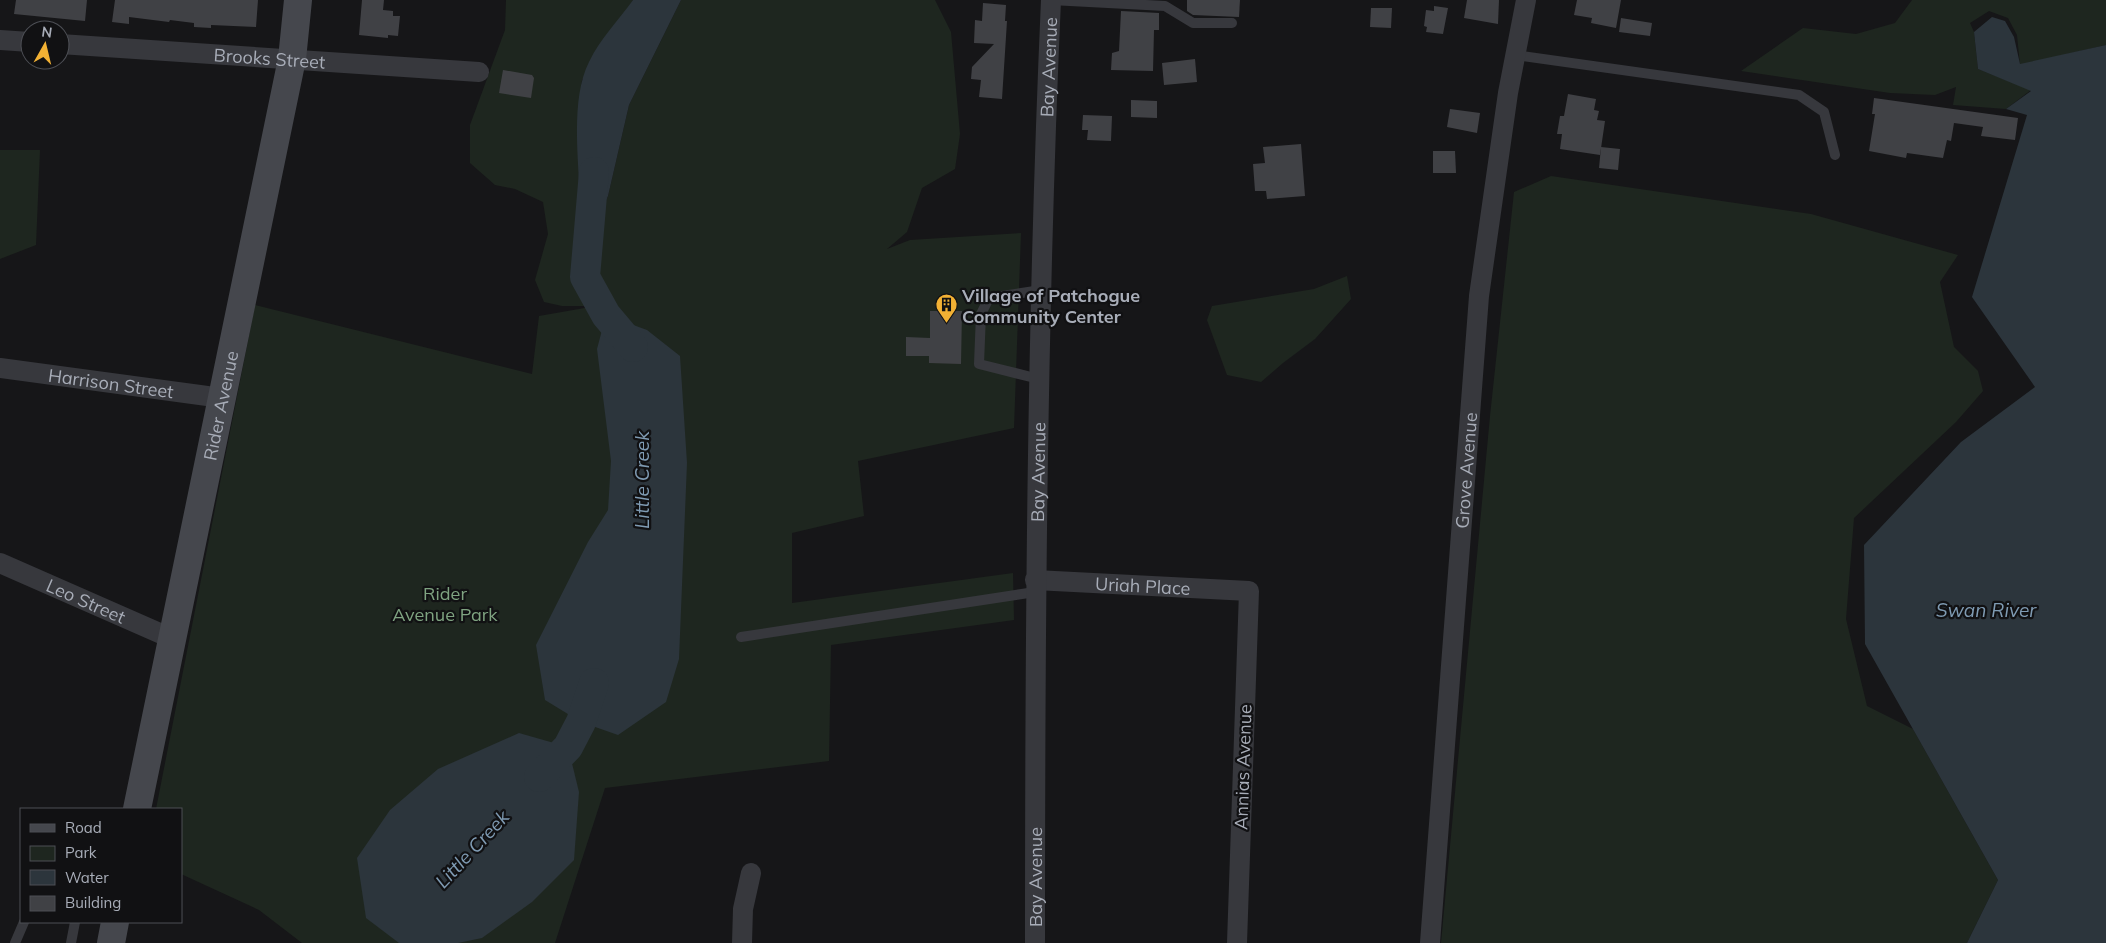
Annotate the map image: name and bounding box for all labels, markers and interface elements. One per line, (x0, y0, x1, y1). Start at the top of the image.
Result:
street label: Bay Avenue (1035, 17, 1062, 118)
north arrow (20, 20, 70, 70)
text: N (40, 22, 53, 42)
street label: Brooks Street (213, 43, 326, 73)
place label: Village of Patchogue Community Center (961, 284, 1140, 328)
building icon: Village of Patchogue Community Center (934, 293, 958, 324)
street label: Rider Avenue (198, 349, 243, 462)
street label: Harrison Street (47, 363, 175, 403)
street label: Grove Avenue (1450, 411, 1482, 529)
street label: Bay Avenue (1026, 422, 1050, 522)
water label: Little Creek (630, 430, 654, 529)
street label: Uriah Place (1095, 572, 1191, 599)
street label: Leo Street (43, 573, 129, 628)
park label: Rider Avenue Park (392, 582, 498, 626)
water label: Swan River (1936, 598, 2037, 622)
street label: Annias Avenue (1229, 704, 1257, 830)
water label: Little Creek (430, 804, 515, 893)
legend (20, 808, 182, 923)
text: Road (65, 818, 102, 837)
street label: Bay Avenue (1024, 827, 1047, 927)
text: Park (65, 843, 97, 862)
text: Water (65, 868, 109, 887)
text: Building (65, 893, 121, 912)

